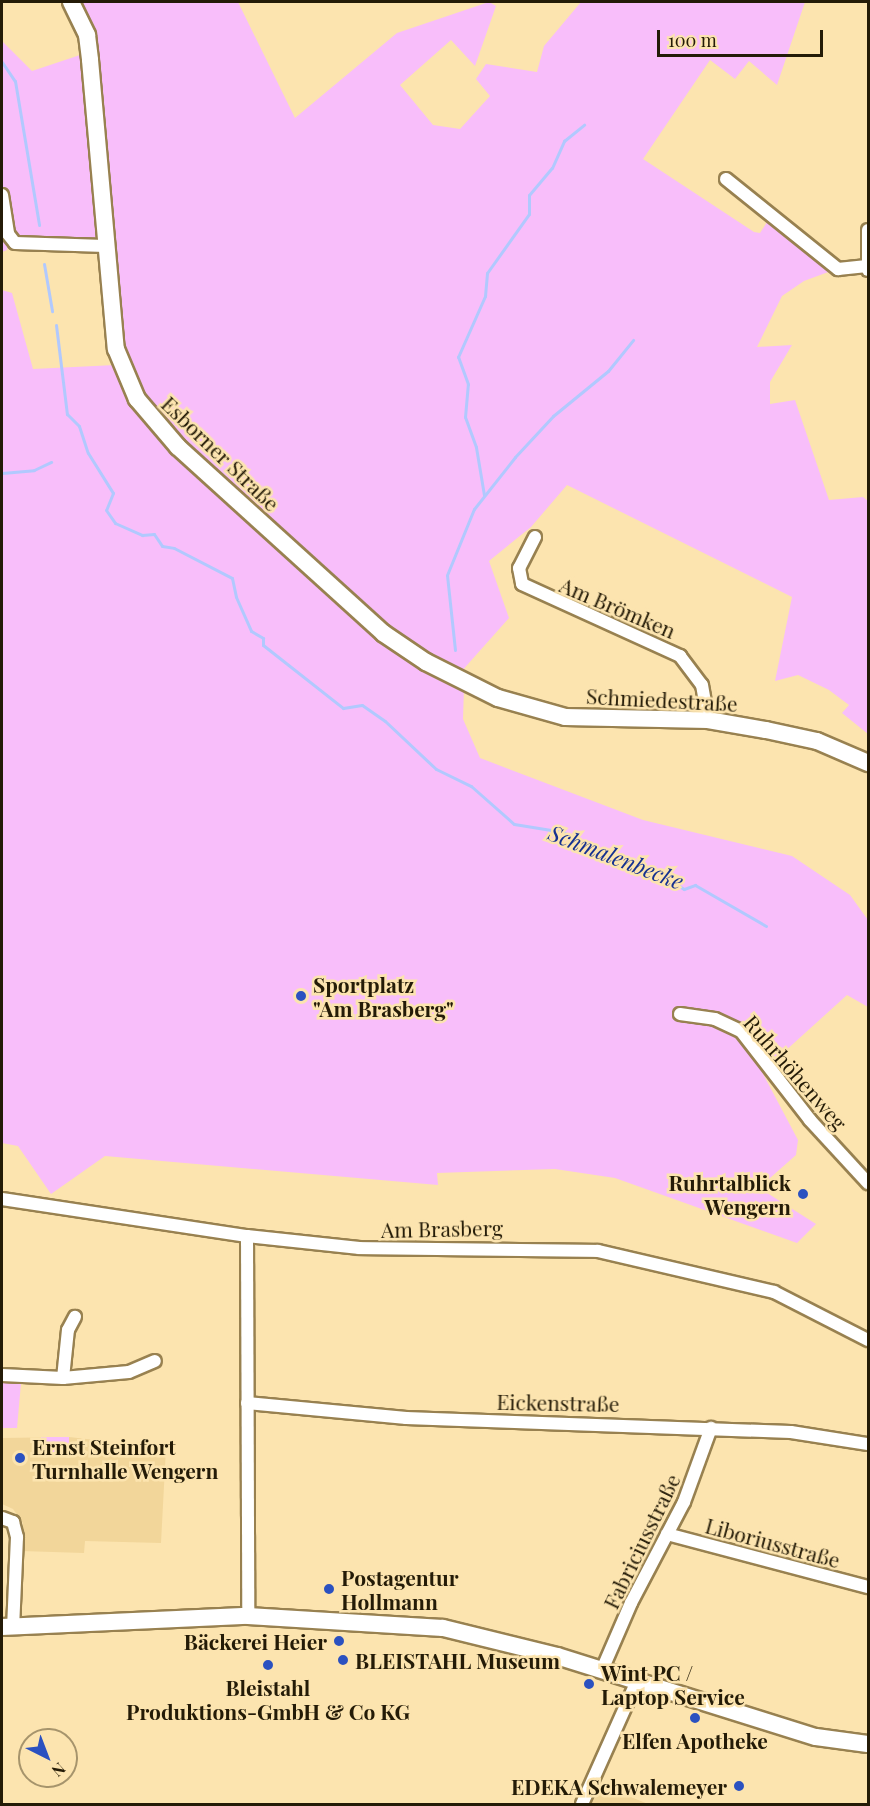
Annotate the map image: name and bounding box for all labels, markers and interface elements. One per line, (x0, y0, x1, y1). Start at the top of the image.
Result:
scale bar (660, 18, 826, 56)
text: 100 m (668, 28, 717, 52)
street label: Esborner Straße (157, 390, 285, 516)
street label: Am Brömken (556, 571, 680, 643)
street label: Schmiedestraße (586, 682, 738, 716)
water label: Schmalenbecke (545, 819, 687, 895)
place label: Sportplatz "Am Brasberg" (313, 971, 454, 1021)
marker: Sportplatz "Am Brasberg" (294, 989, 308, 1003)
street label: Ruhrhöhenweg (739, 1009, 853, 1135)
place label: Ruhrtalblick Wengern (668, 1169, 791, 1219)
marker: Ruhrtalblick Wengern (796, 1187, 810, 1201)
street label: Am Brasberg (381, 1214, 503, 1242)
street label: Eickenstraße (496, 1388, 620, 1416)
place label: Ernst Steinfort Turnhalle Wengern (32, 1433, 219, 1483)
marker: Ernst Steinfort Turnhalle Wengern (13, 1451, 27, 1465)
street label: Fabriciusstraße (597, 1469, 685, 1613)
street label: Liboriusstraße (703, 1512, 843, 1572)
place label: Postagentur Hollmann (341, 1564, 459, 1614)
marker: Postagentur Hollmann (322, 1582, 336, 1596)
place label: Bäckerei Heier (184, 1628, 327, 1654)
marker: Bäckerei Heier (332, 1634, 346, 1648)
place label: BLEISTAHL Museum (355, 1647, 560, 1673)
marker: BLEISTAHL Museum (336, 1653, 350, 1667)
marker: Bleistahl Produktions-GmbH & Co KG (261, 1658, 275, 1672)
place label: Wint PC / Laptop Service (601, 1659, 745, 1709)
place label: Bleistahl Produktions-GmbH & Co KG (126, 1674, 410, 1724)
marker: Wint PC / Laptop Service (582, 1677, 596, 1691)
marker: Elfen Apotheke (688, 1711, 702, 1725)
place label: Elfen Apotheke (622, 1727, 768, 1753)
north arrow (18, 1728, 78, 1788)
text: N (48, 1759, 70, 1782)
place label: EDEKA Schwalemeyer (511, 1773, 727, 1799)
marker: EDEKA Schwalemeyer (732, 1779, 746, 1793)

